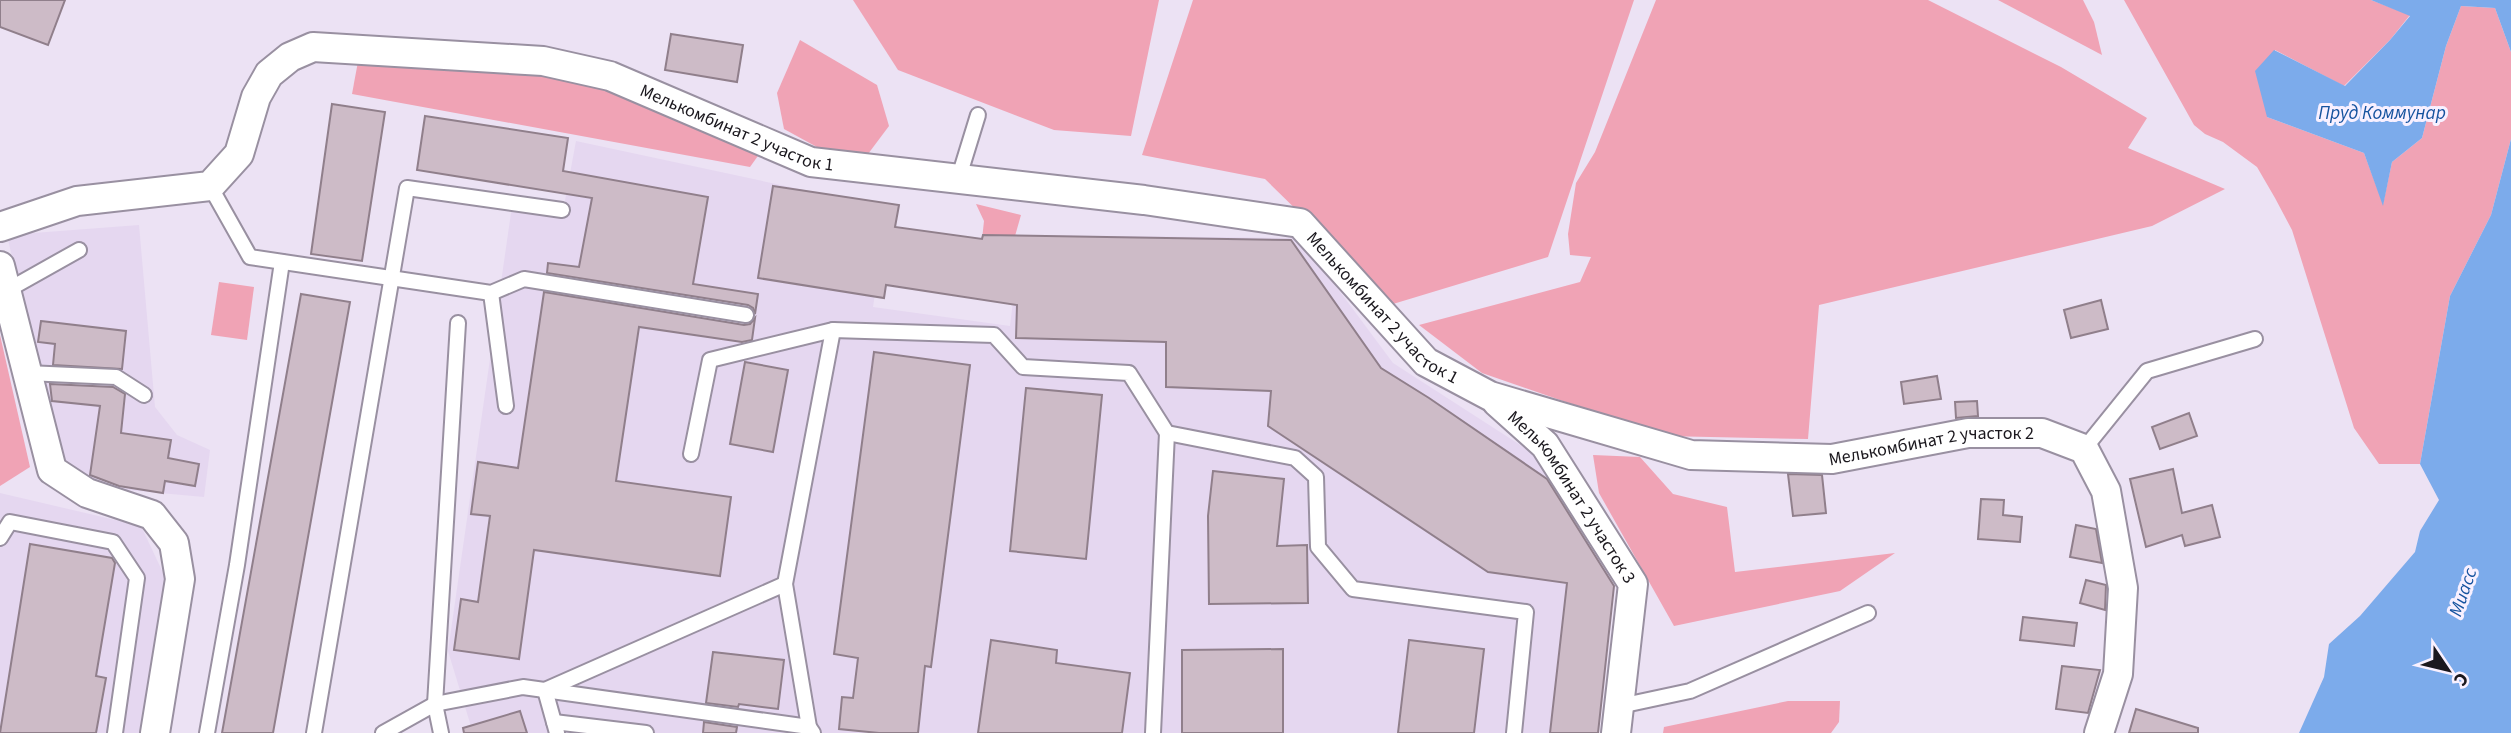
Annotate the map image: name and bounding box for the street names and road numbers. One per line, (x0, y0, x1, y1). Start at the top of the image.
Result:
street label: Мелькомбинат 2 участок 1 (636, 78, 835, 178)
street label: Мелькомбинат 2 участок 1 (1301, 226, 1463, 390)
street label: Мелькомбинат 2 участок 3 (1502, 405, 1641, 588)
street label: Мелькомбинат 2 участок 2 (1827, 421, 2034, 472)

